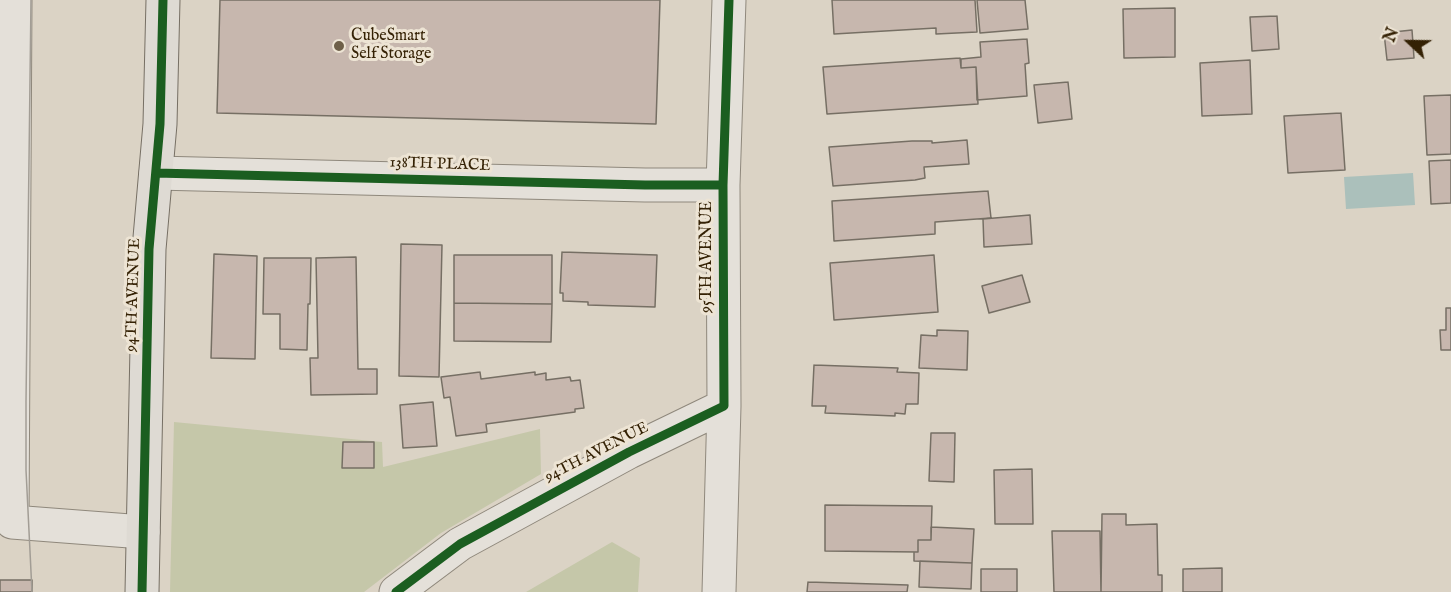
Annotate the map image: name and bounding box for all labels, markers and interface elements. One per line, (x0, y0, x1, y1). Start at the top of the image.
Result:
north arrow (1379, 12, 1439, 72)
text: N (1380, 25, 1404, 45)
place label: CubeSmart Self Storage (351, 27, 431, 65)
marker: CubeSmart Self Storage (332, 39, 346, 53)
street label: 138TH PLACE (389, 154, 491, 176)
street label: 95TH AVENUE (698, 201, 718, 313)
street label: 94TH AVENUE (122, 238, 146, 352)
street label: 94TH AVENUE (542, 419, 652, 487)

